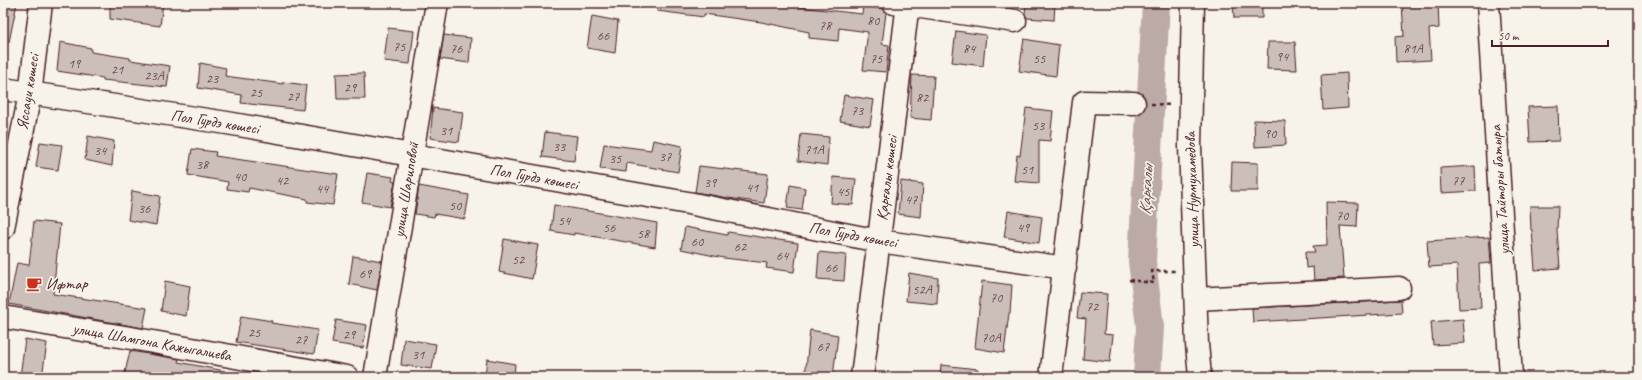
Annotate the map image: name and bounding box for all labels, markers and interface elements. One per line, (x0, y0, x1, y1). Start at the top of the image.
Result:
house number: 80 (867, 12, 881, 29)
house number: 78 (819, 17, 833, 34)
scale bar (1492, 22, 1608, 48)
house number: 66 (597, 27, 610, 44)
text: 50 m (1498, 28, 1520, 44)
house number: 75 (393, 38, 406, 55)
house number: 76 (450, 40, 463, 57)
house number: 84 (963, 40, 977, 57)
house number: 81А (1403, 40, 1424, 57)
house number: 94 (1276, 48, 1290, 65)
house number: 75 (870, 50, 883, 67)
house number: 55 (1033, 50, 1046, 67)
street label: Яссауи көшесі (12, 51, 44, 131)
house number: 19 (68, 55, 82, 72)
house number: 21 (111, 61, 124, 78)
house number: 23А (144, 67, 165, 84)
house number: 23 (206, 70, 220, 87)
house number: 29 (344, 79, 358, 96)
house number: 25 (250, 84, 263, 101)
house number: 27 (287, 88, 300, 105)
house number: 82 (916, 89, 930, 106)
house number: 73 (851, 102, 865, 119)
street label: Пол Гурдэ көшесі (169, 105, 263, 139)
house number: 53 (1032, 117, 1046, 134)
house number: 31 (440, 122, 453, 139)
street label: улица Тайторы батыра (1485, 124, 1515, 256)
house number: 90 (1264, 125, 1278, 142)
street label: улица Нурмухамедова (1180, 130, 1204, 249)
street label: Қарғалы көшесі (872, 132, 902, 222)
house number: 33 (553, 138, 567, 155)
street label: улица Шариповой (388, 140, 424, 240)
house number: 71А (804, 141, 825, 158)
house number: 34 (94, 142, 108, 159)
house number: 37 (659, 148, 672, 165)
house number: 35 (609, 150, 622, 167)
house number: 38 (196, 156, 210, 173)
street label: Пол Гурдэ көшесі (488, 159, 582, 195)
house number: 51 (1021, 161, 1034, 178)
water label: Қарғалы (1134, 162, 1158, 215)
house number: 40 (234, 168, 248, 185)
house number: 42 (276, 172, 290, 189)
house number: 77 (1452, 172, 1465, 189)
house number: 39 (704, 174, 718, 191)
house number: 41 (746, 179, 759, 196)
house number: 44 (316, 180, 330, 197)
house number: 45 (837, 183, 850, 200)
house number: 47 (905, 191, 918, 208)
house number: 50 (449, 197, 463, 214)
house number: 36 (138, 200, 151, 217)
house number: 70 (1336, 207, 1350, 224)
house number: 54 (558, 212, 572, 229)
street label: Пол Гурдэ көшесі (807, 217, 901, 253)
house number: 56 (603, 219, 616, 236)
house number: 49 (1017, 219, 1031, 236)
house number: 58 (637, 225, 651, 242)
house number: 60 (691, 233, 705, 250)
house number: 62 (734, 238, 748, 255)
house number: 64 (776, 247, 790, 264)
house number: 52 (512, 251, 526, 268)
house number: 66 (825, 259, 838, 276)
house number: 69 (359, 265, 373, 282)
place label: Ифтар (46, 274, 89, 294)
cafe icon: Ифтар (25, 275, 43, 293)
house number: 52А (912, 281, 933, 298)
house number: 70 (990, 289, 1004, 306)
house number: 72 (1086, 298, 1100, 315)
street label: улица Шамгона Кажыгалиева (70, 318, 234, 366)
house number: 25 (248, 324, 261, 341)
house number: 29 (343, 326, 357, 343)
house number: 70А (981, 329, 1002, 346)
house number: 27 (295, 331, 308, 348)
house number: 67 (817, 338, 830, 355)
house number: 31 (412, 346, 425, 363)

